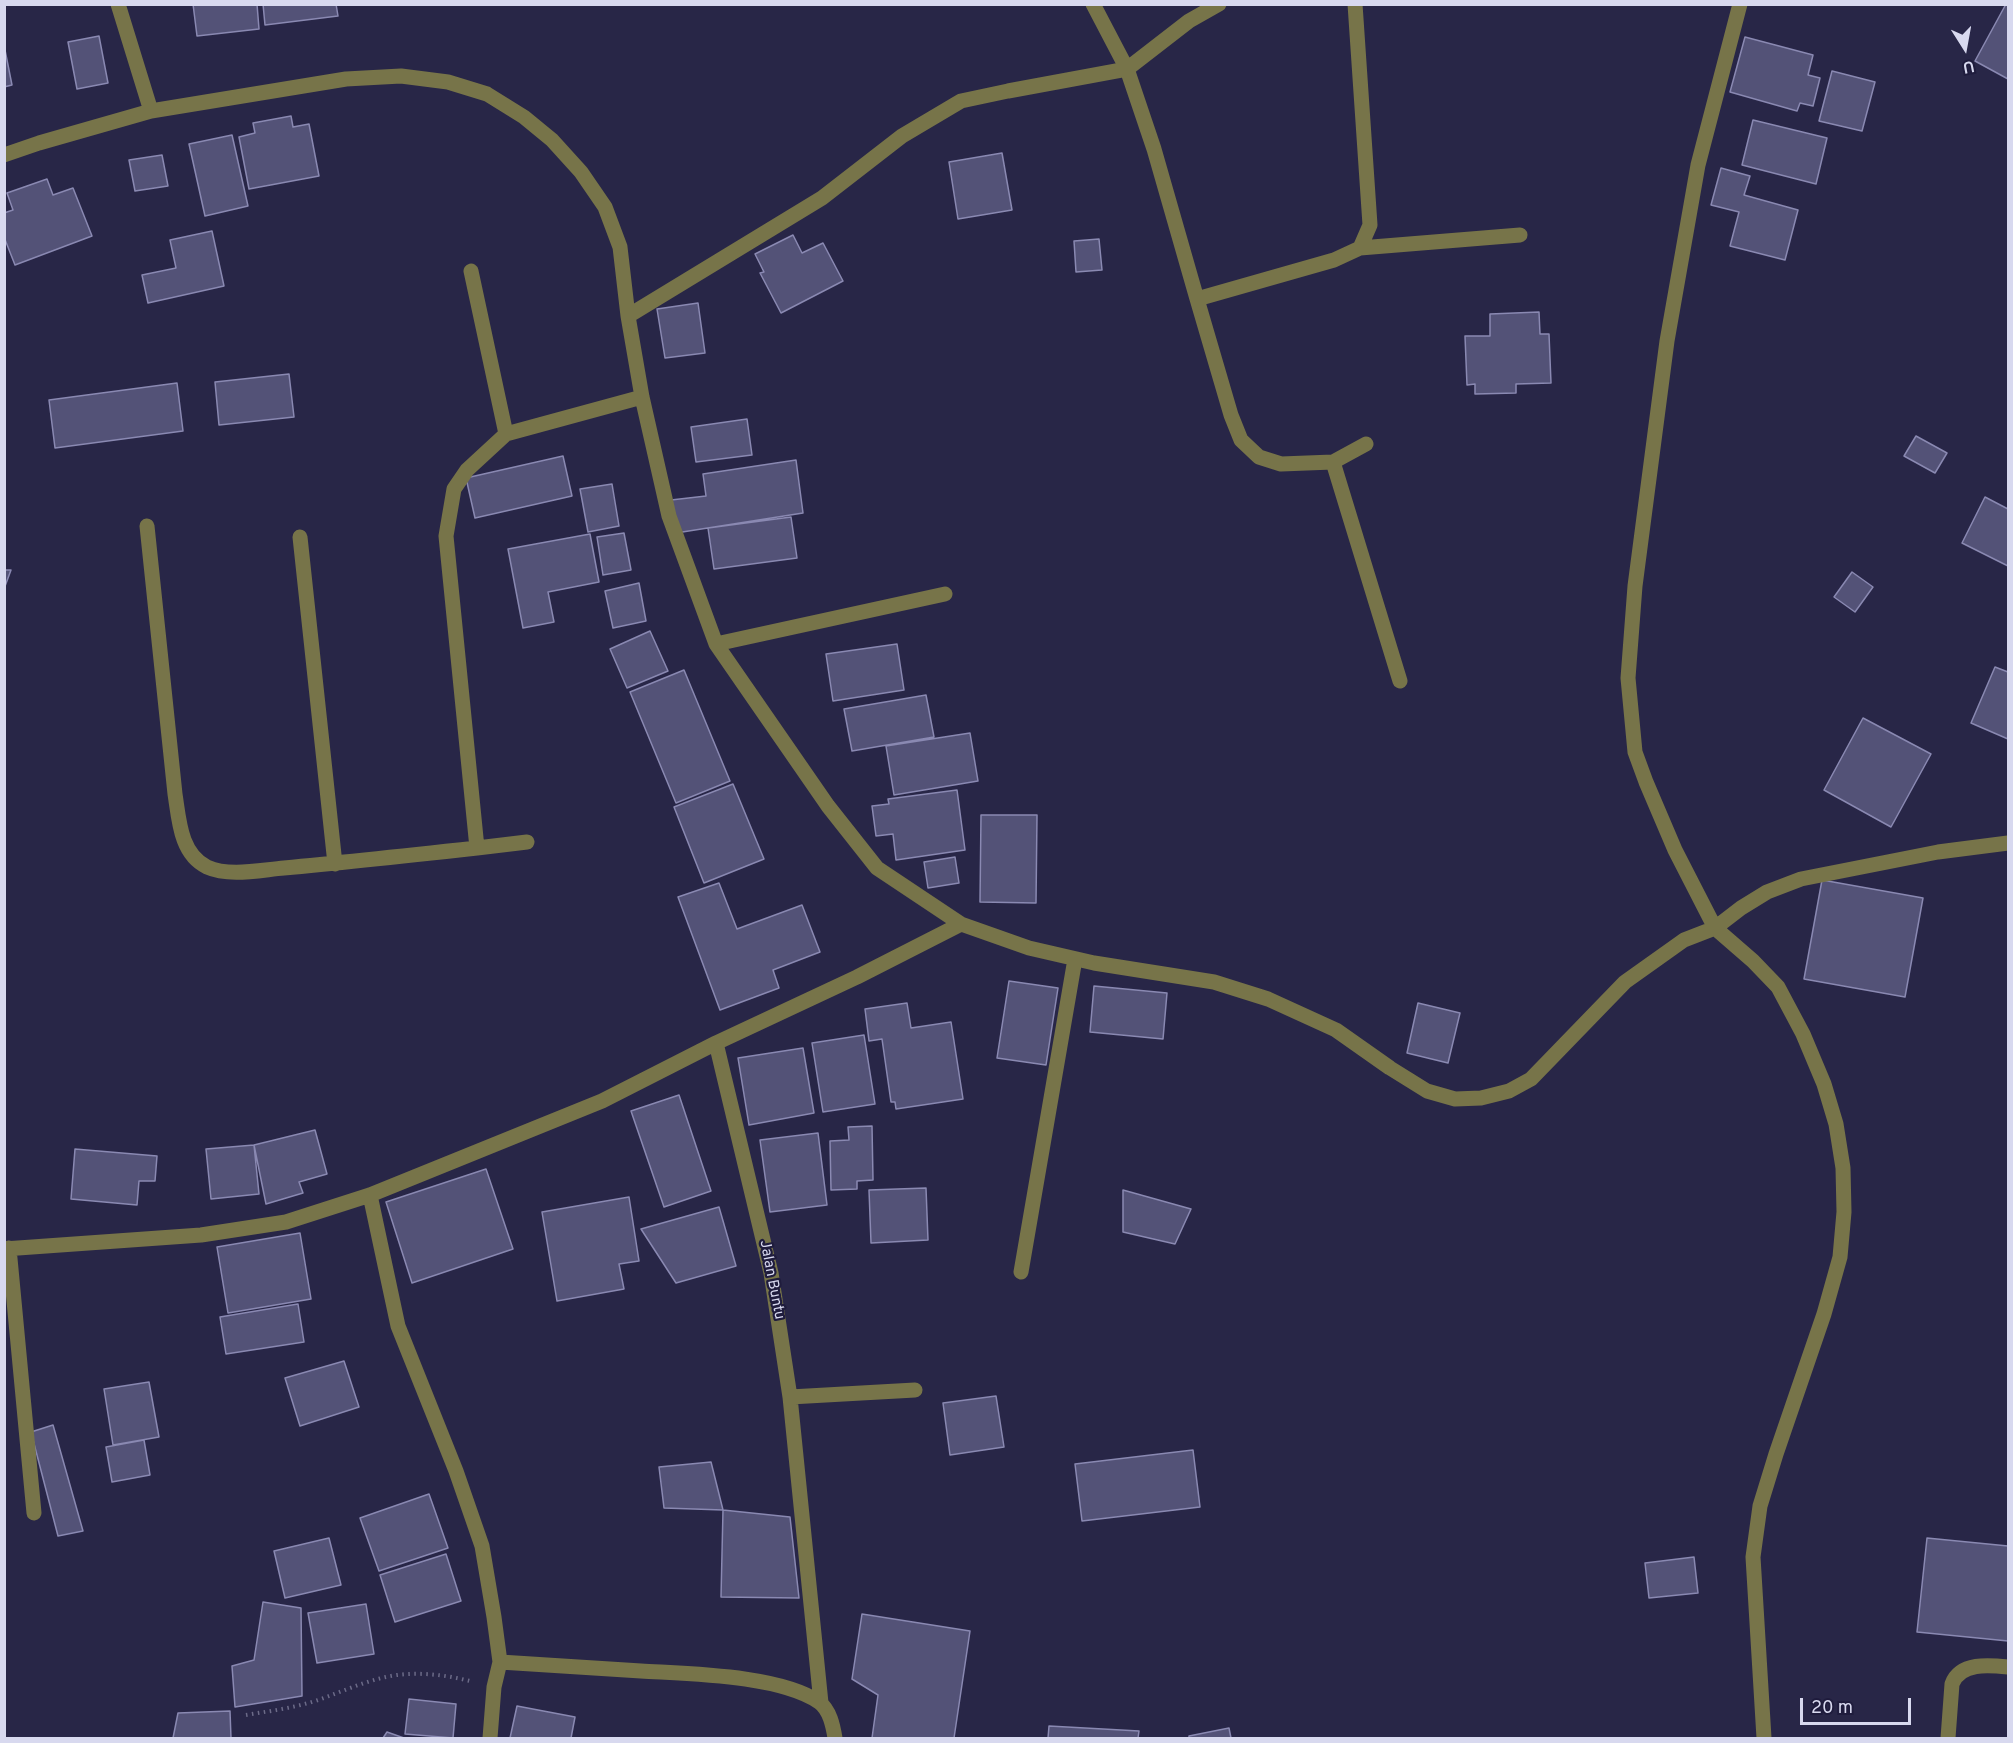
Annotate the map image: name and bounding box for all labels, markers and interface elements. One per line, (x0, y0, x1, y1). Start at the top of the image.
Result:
north arrow (1935, 18, 1995, 78)
text: U (1961, 55, 1976, 77)
street label: Jalan Buntu (754, 1239, 788, 1321)
scale bar (1803, 1686, 1914, 1724)
text: 20 m (1811, 1697, 1853, 1720)

